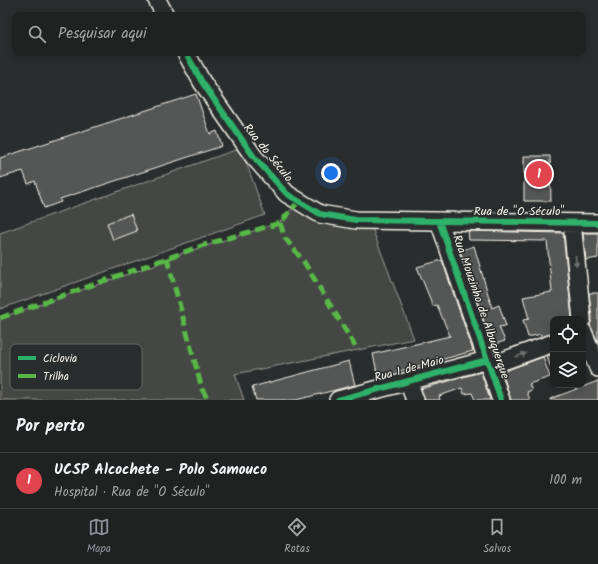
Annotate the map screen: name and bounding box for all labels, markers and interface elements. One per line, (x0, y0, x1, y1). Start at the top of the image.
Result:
search box (12, 12, 586, 56)
text: Pesquisar aqui (58, 22, 147, 46)
icon: search (26, 23, 48, 45)
street label: Rua do Século (238, 120, 298, 186)
pin: 1 (526, 159, 552, 189)
your location (321, 163, 341, 183)
street label: Rua de "O Século" (474, 202, 564, 221)
street label: Rua Mouzinho de Albuquerque (447, 232, 515, 382)
one-way arrow (573, 255, 579, 267)
map controls (550, 316, 586, 388)
button: locate (550, 316, 586, 352)
legend (10, 344, 142, 390)
text: Ciclovia (43, 350, 77, 368)
street label: Rua 1 de Maio (372, 351, 446, 387)
one-way arrow (515, 351, 527, 357)
button: layers (550, 352, 586, 388)
text: Trilha (43, 368, 69, 386)
text: Por perto (16, 413, 85, 440)
text: UCSP Alcochete - Polo Samouco (54, 458, 267, 482)
text: 1 (27, 470, 31, 491)
text: 100 m (549, 470, 582, 491)
text: Hospital · Rua de "O Século" (54, 482, 209, 503)
tab: Mapa (87, 516, 111, 558)
tab: Rotas (284, 516, 310, 558)
tab: Salvos (483, 516, 511, 558)

